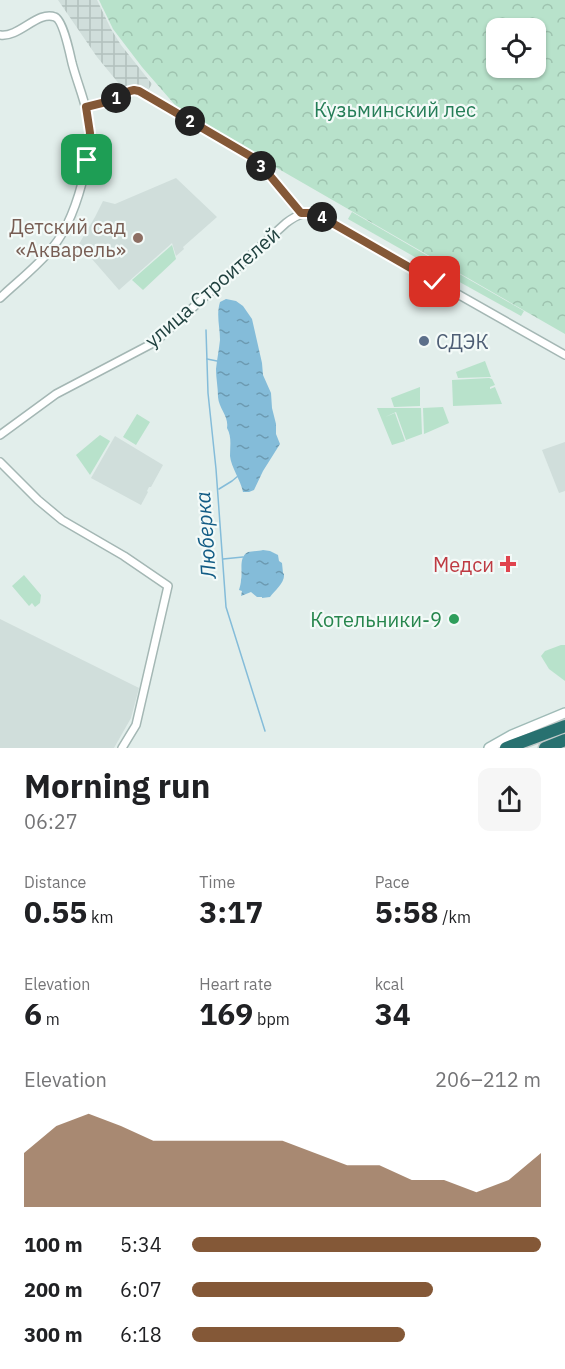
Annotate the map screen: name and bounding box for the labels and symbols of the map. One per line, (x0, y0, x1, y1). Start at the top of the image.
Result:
pin: 1 (101, 83, 131, 113)
park label: Кузьминский лес (314, 96, 476, 123)
pin: 2 (175, 106, 205, 136)
pin (61, 134, 112, 185)
pin: 3 (246, 151, 276, 181)
pin: 4 (307, 202, 337, 232)
place label: Детский сад «Акварель» (9, 213, 126, 263)
street label: улица Строителей (139, 221, 285, 353)
marker: Детский сад «Акварель» (131, 231, 145, 245)
pin (409, 256, 460, 307)
place label: СДЭК (436, 328, 489, 355)
marker: СДЭК (417, 334, 431, 348)
water label: Люберка (188, 491, 222, 580)
place label: Медси (433, 551, 494, 578)
marker: Медси (499, 555, 517, 573)
place label: Котельники-9 (310, 606, 442, 633)
marker: Котельники-9 (447, 612, 461, 626)

